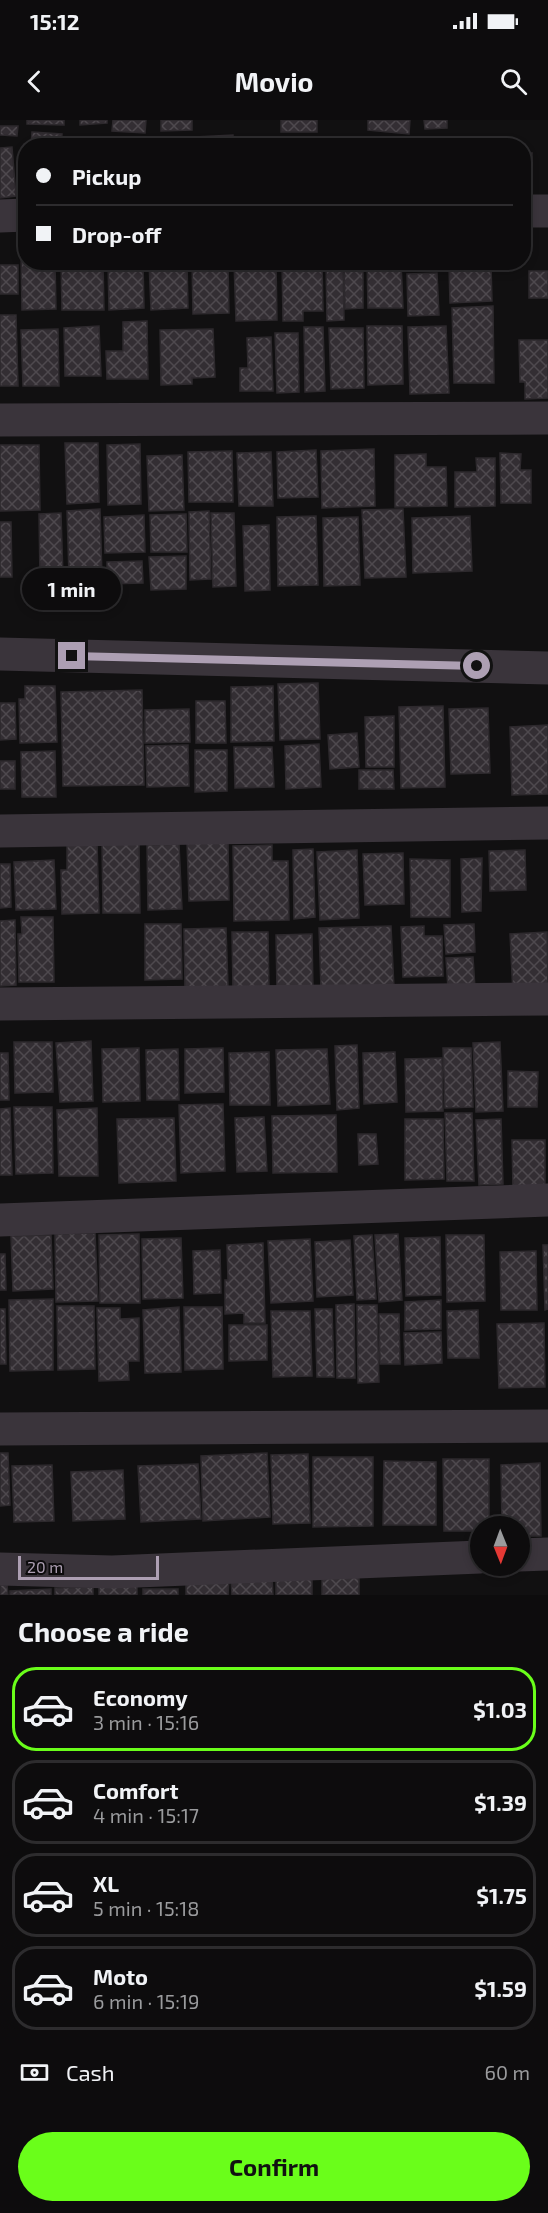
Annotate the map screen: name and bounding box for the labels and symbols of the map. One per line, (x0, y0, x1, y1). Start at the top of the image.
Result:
callout: 1 min (22, 569, 122, 611)
route end (58, 642, 85, 669)
route start (463, 652, 490, 679)
north arrow (470, 1516, 530, 1576)
scale bar (18, 1553, 159, 1580)

